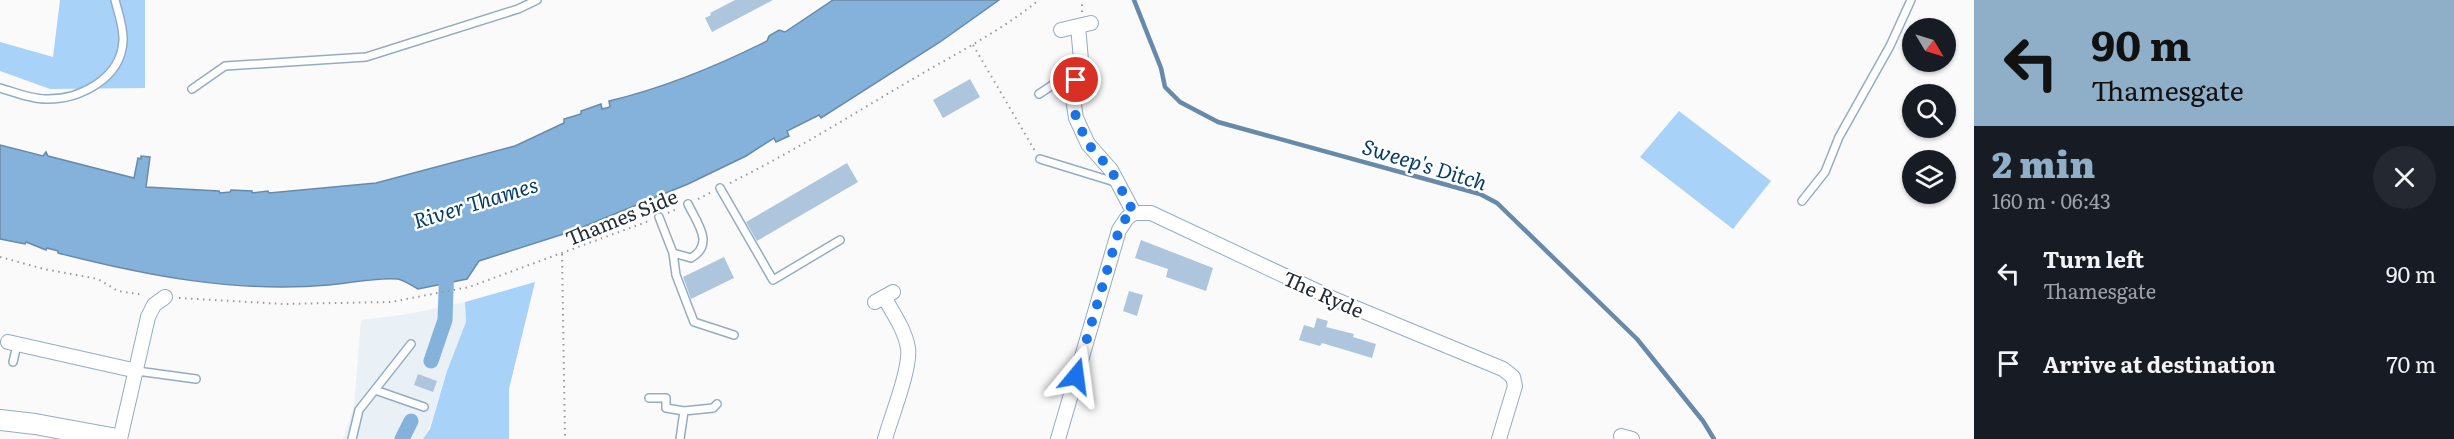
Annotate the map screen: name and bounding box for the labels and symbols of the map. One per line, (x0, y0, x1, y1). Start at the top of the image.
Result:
north arrow (1902, 18, 1956, 72)
pin (1050, 54, 1101, 105)
water label: Sweep's Ditch (1359, 129, 1492, 197)
water label: River Thames (409, 167, 541, 235)
street label: Thames Side (560, 180, 682, 252)
street label: The Ryde (1279, 262, 1369, 324)
position arrow (1044, 344, 1108, 408)

